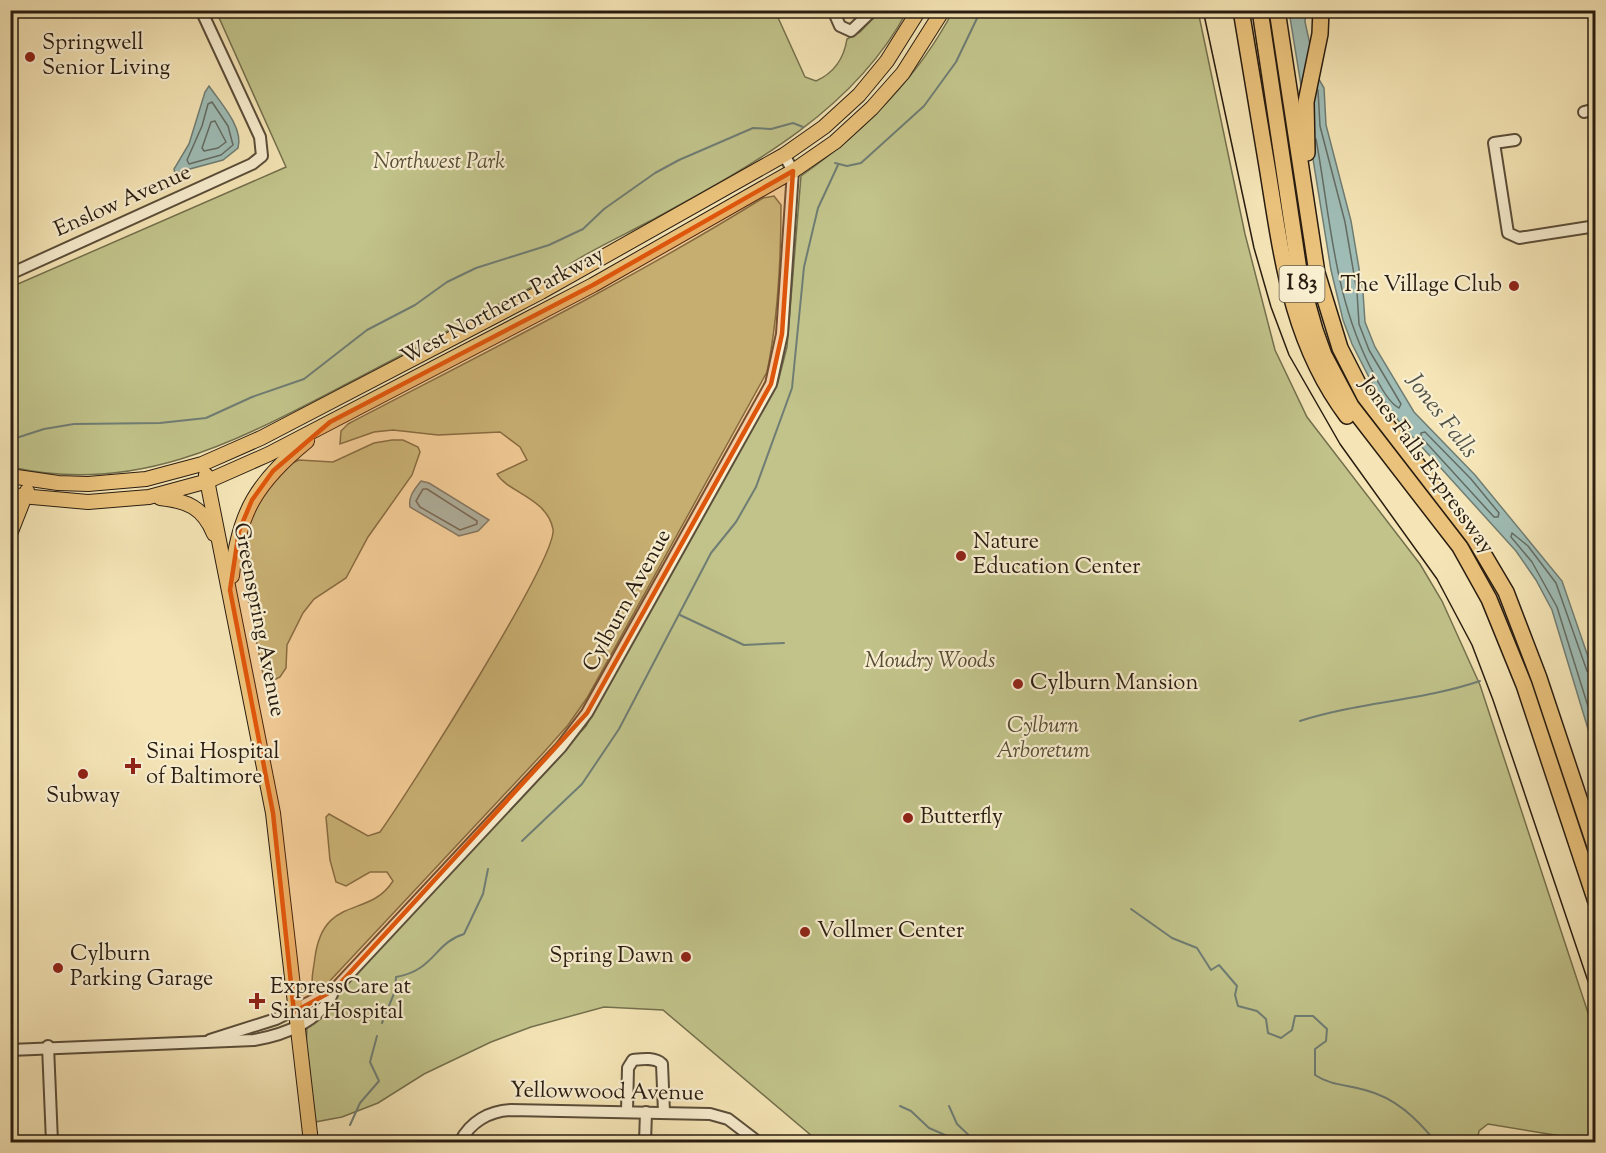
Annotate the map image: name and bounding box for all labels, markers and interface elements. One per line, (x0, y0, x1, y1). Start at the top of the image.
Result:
place label: Springwell Senior Living (42, 28, 170, 85)
marker: Springwell Senior Living (23, 50, 37, 64)
park label: Northwest Park (373, 147, 505, 179)
street label: Enslow Avenue (49, 158, 197, 246)
street label: West Northern Parkway (396, 240, 610, 374)
road number: I 83 (1280, 266, 1324, 302)
place label: The Village Club (1340, 270, 1502, 302)
marker: The Village Club (1507, 279, 1521, 293)
water label: Jones Falls (1396, 365, 1485, 466)
street label: Jones Falls Expressway (1350, 370, 1501, 562)
street label: Greenspring Avenue (224, 520, 292, 720)
street label: Cylburn Avenue (576, 524, 680, 678)
place label: Nature Education Center (973, 527, 1141, 584)
marker: Nature Education Center (954, 549, 968, 563)
park label: Moudry Woods (865, 646, 995, 678)
place label: Cylburn Mansion (1030, 668, 1198, 700)
marker: Cylburn Mansion (1011, 677, 1025, 691)
park label: Cylburn Arboretum (996, 711, 1090, 768)
place label: Sinai Hospital of Baltimore (146, 737, 280, 794)
marker: Sinai Hospital of Baltimore (124, 757, 142, 775)
marker: Subway (76, 767, 90, 781)
place label: Subway (46, 781, 120, 813)
place label: Butterfly (920, 802, 1003, 834)
marker: Butterfly (901, 811, 915, 825)
place label: Vollmer Center (817, 916, 964, 948)
marker: Vollmer Center (798, 925, 812, 939)
place label: Cylburn Parking Garage (70, 939, 213, 996)
place label: Spring Dawn (549, 941, 674, 973)
marker: Spring Dawn (679, 950, 693, 964)
marker: Cylburn Parking Garage (51, 961, 65, 975)
place label: ExpressCare at Sinai Hospital (270, 972, 411, 1029)
marker: ExpressCare at Sinai Hospital (248, 992, 266, 1010)
street label: Yellowwood Avenue (510, 1075, 704, 1111)

